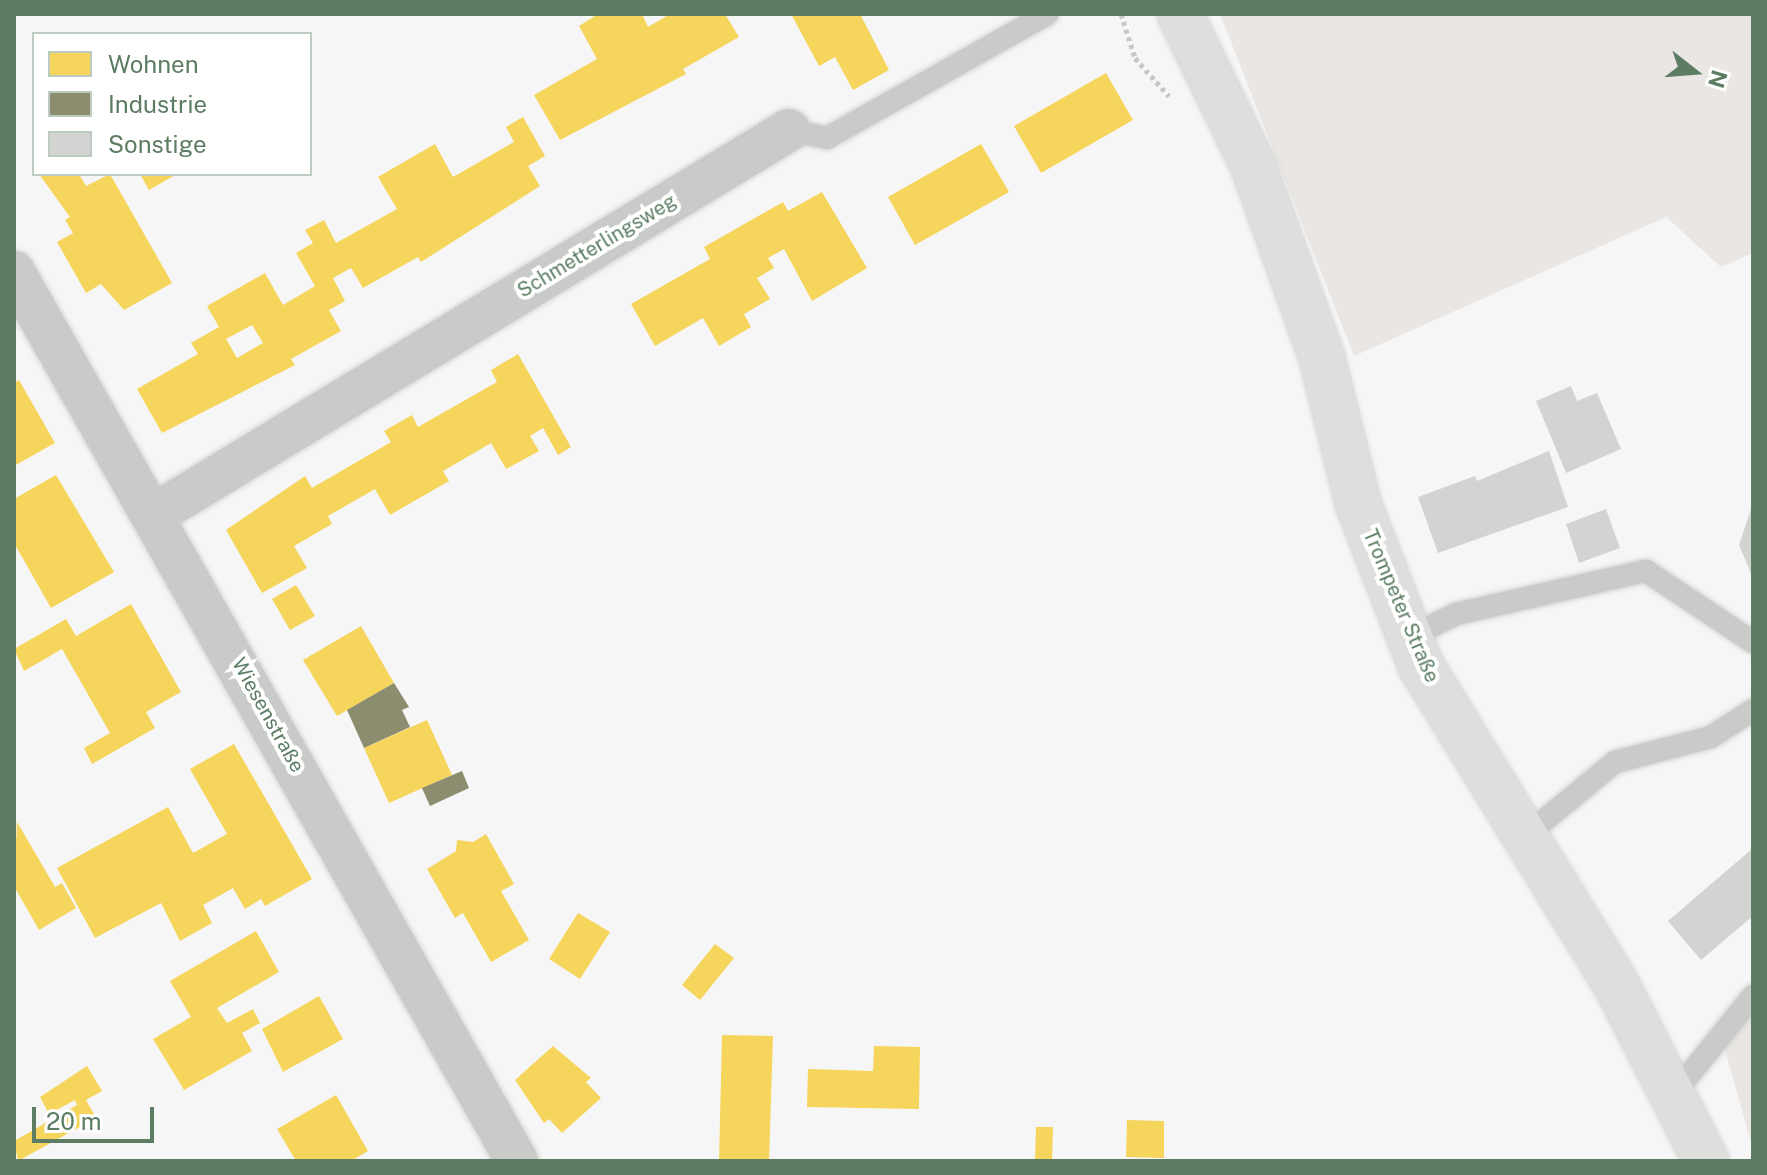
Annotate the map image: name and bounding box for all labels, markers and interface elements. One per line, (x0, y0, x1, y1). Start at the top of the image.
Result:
legend (32, 32, 312, 176)
north arrow (1655, 32, 1735, 112)
text: Wohnen (108, 50, 199, 78)
text: N (1703, 67, 1733, 91)
text: Industrie (108, 90, 207, 118)
text: Sonstige (108, 130, 207, 158)
street label: Schmetterlingsweg (513, 189, 681, 303)
street label: Trompeter Straße (1358, 526, 1444, 686)
street label: Wiesenstraße (227, 653, 309, 777)
scale bar (36, 1091, 158, 1141)
text: 20 m (46, 1107, 102, 1135)

